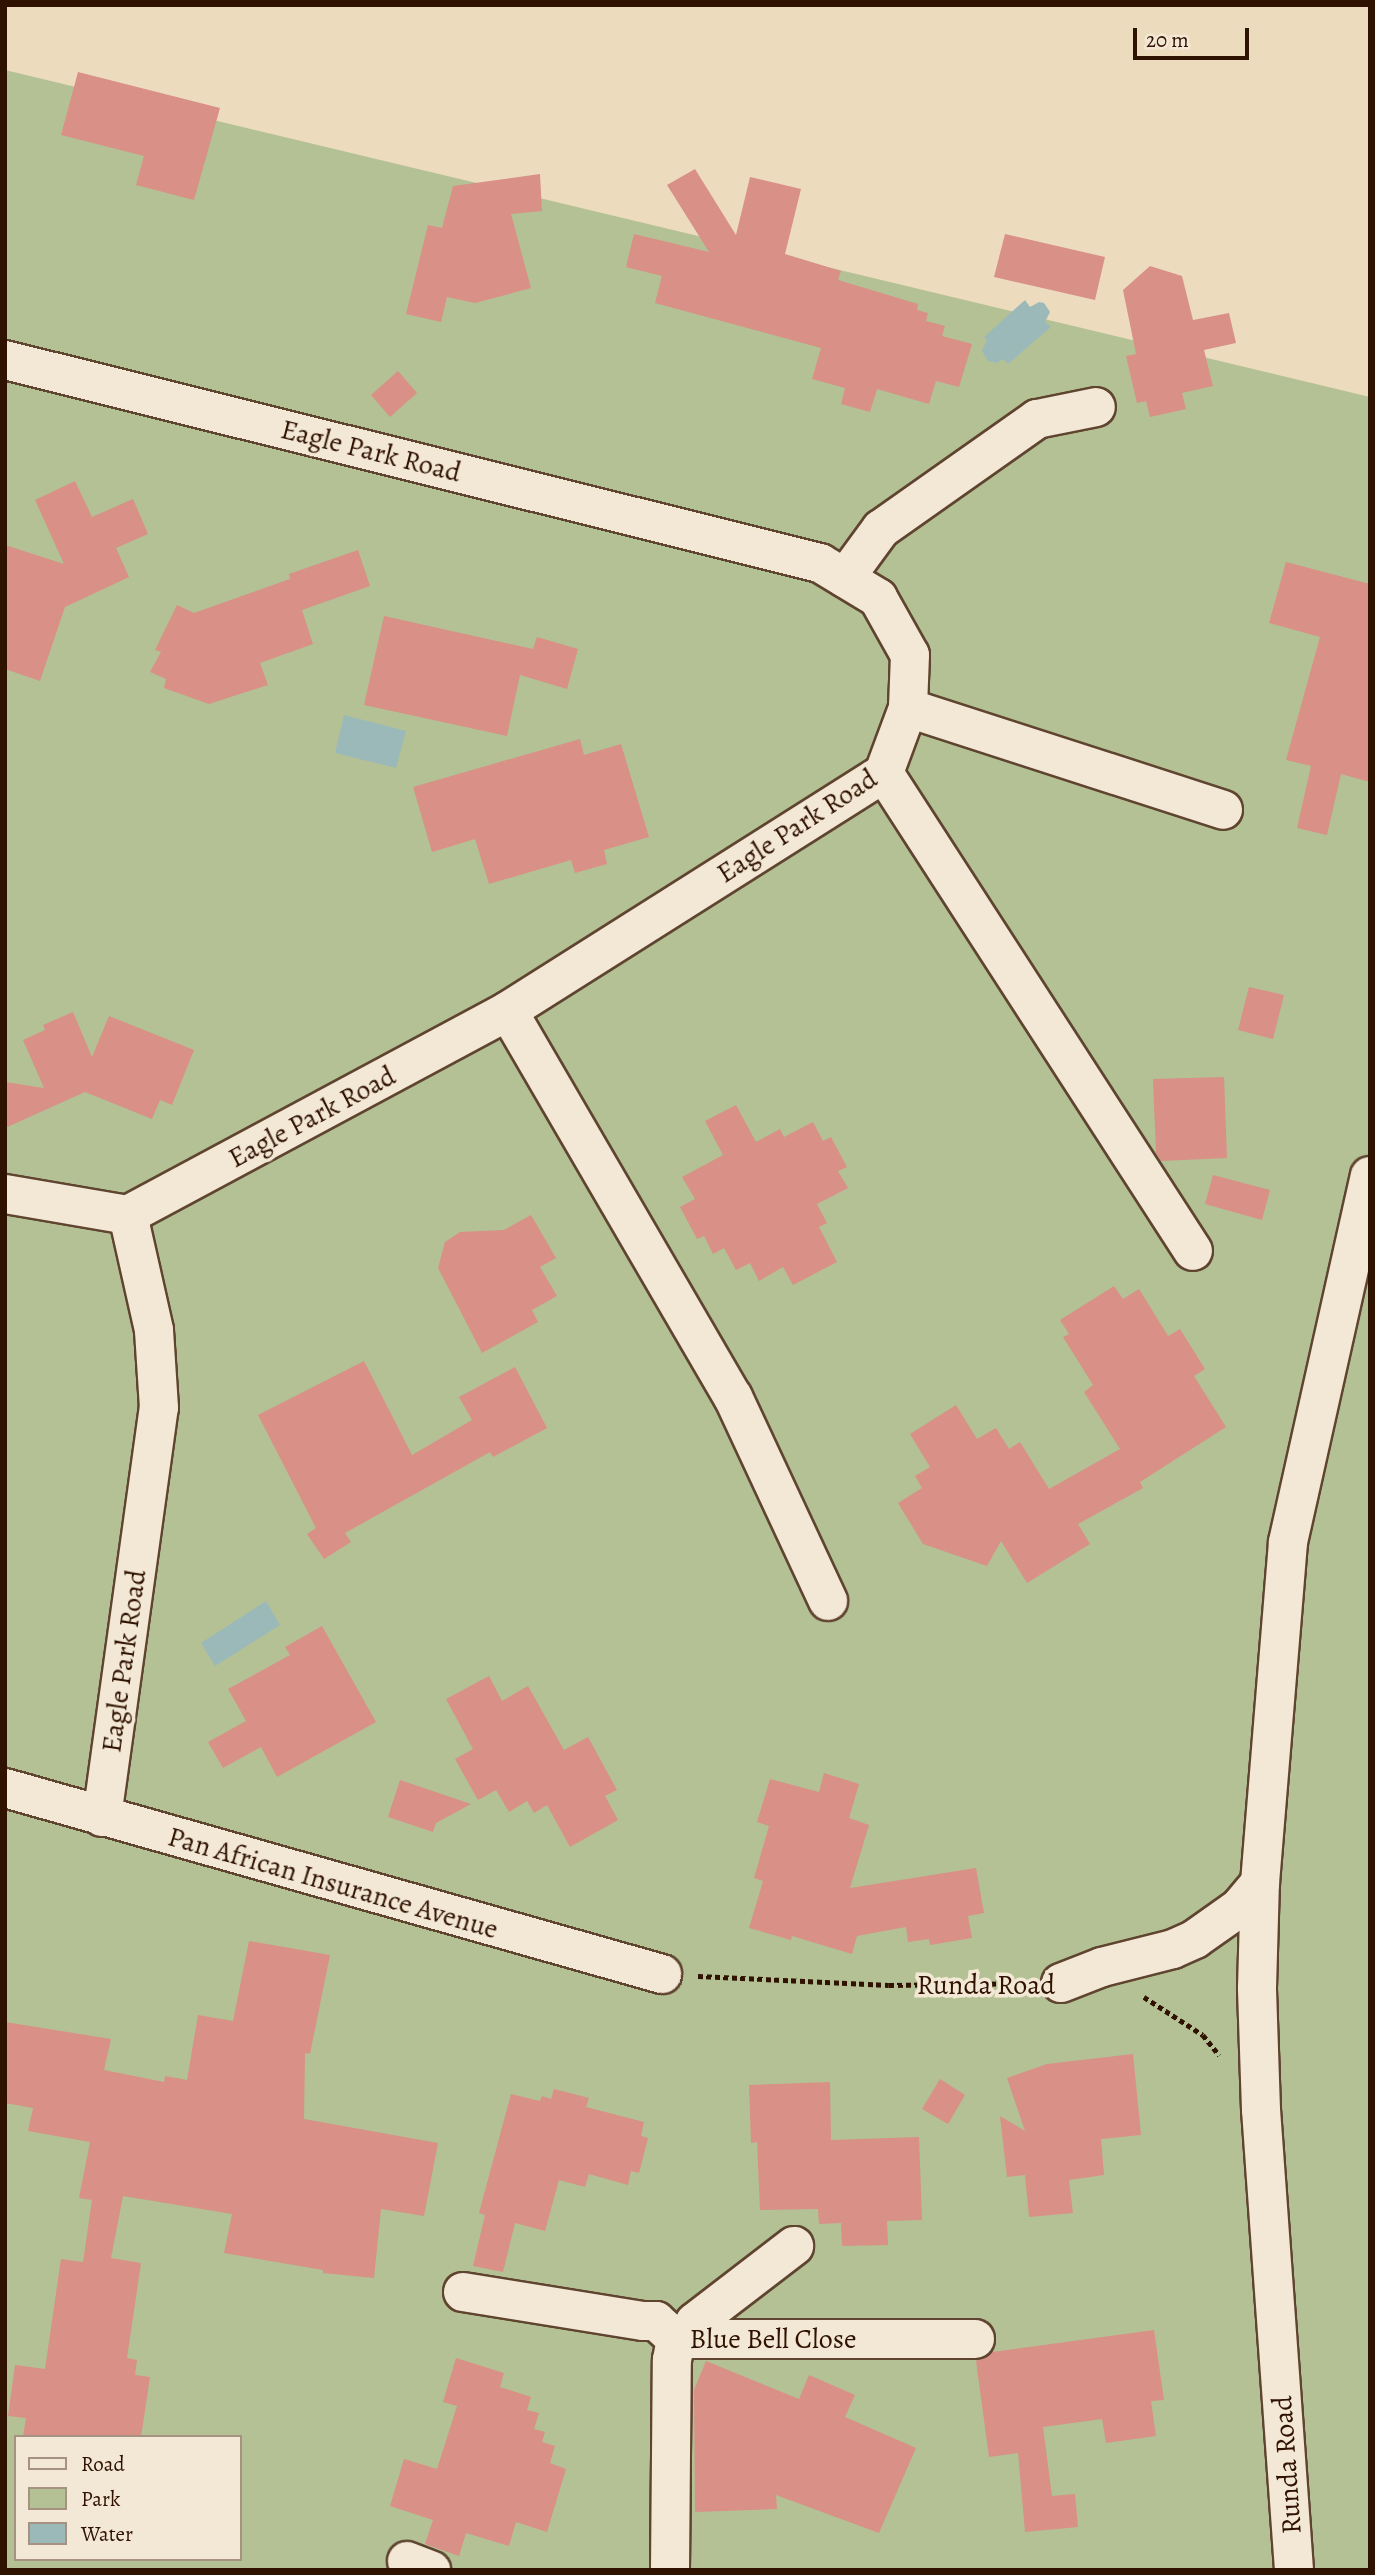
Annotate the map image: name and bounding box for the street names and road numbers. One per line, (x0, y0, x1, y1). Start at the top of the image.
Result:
street label: Eagle Park Road (277, 412, 465, 490)
street label: Eagle Park Road (711, 762, 883, 890)
street label: Eagle Park Road (223, 1059, 401, 1175)
street label: Eagle Park Road (95, 1567, 153, 1755)
street label: Pan African Insurance Avenue (164, 1820, 502, 1946)
street label: Runda Road (917, 1968, 1055, 2002)
street label: Blue Bell Close (689, 2322, 857, 2356)
street label: Runda Road (1265, 2395, 1309, 2535)

